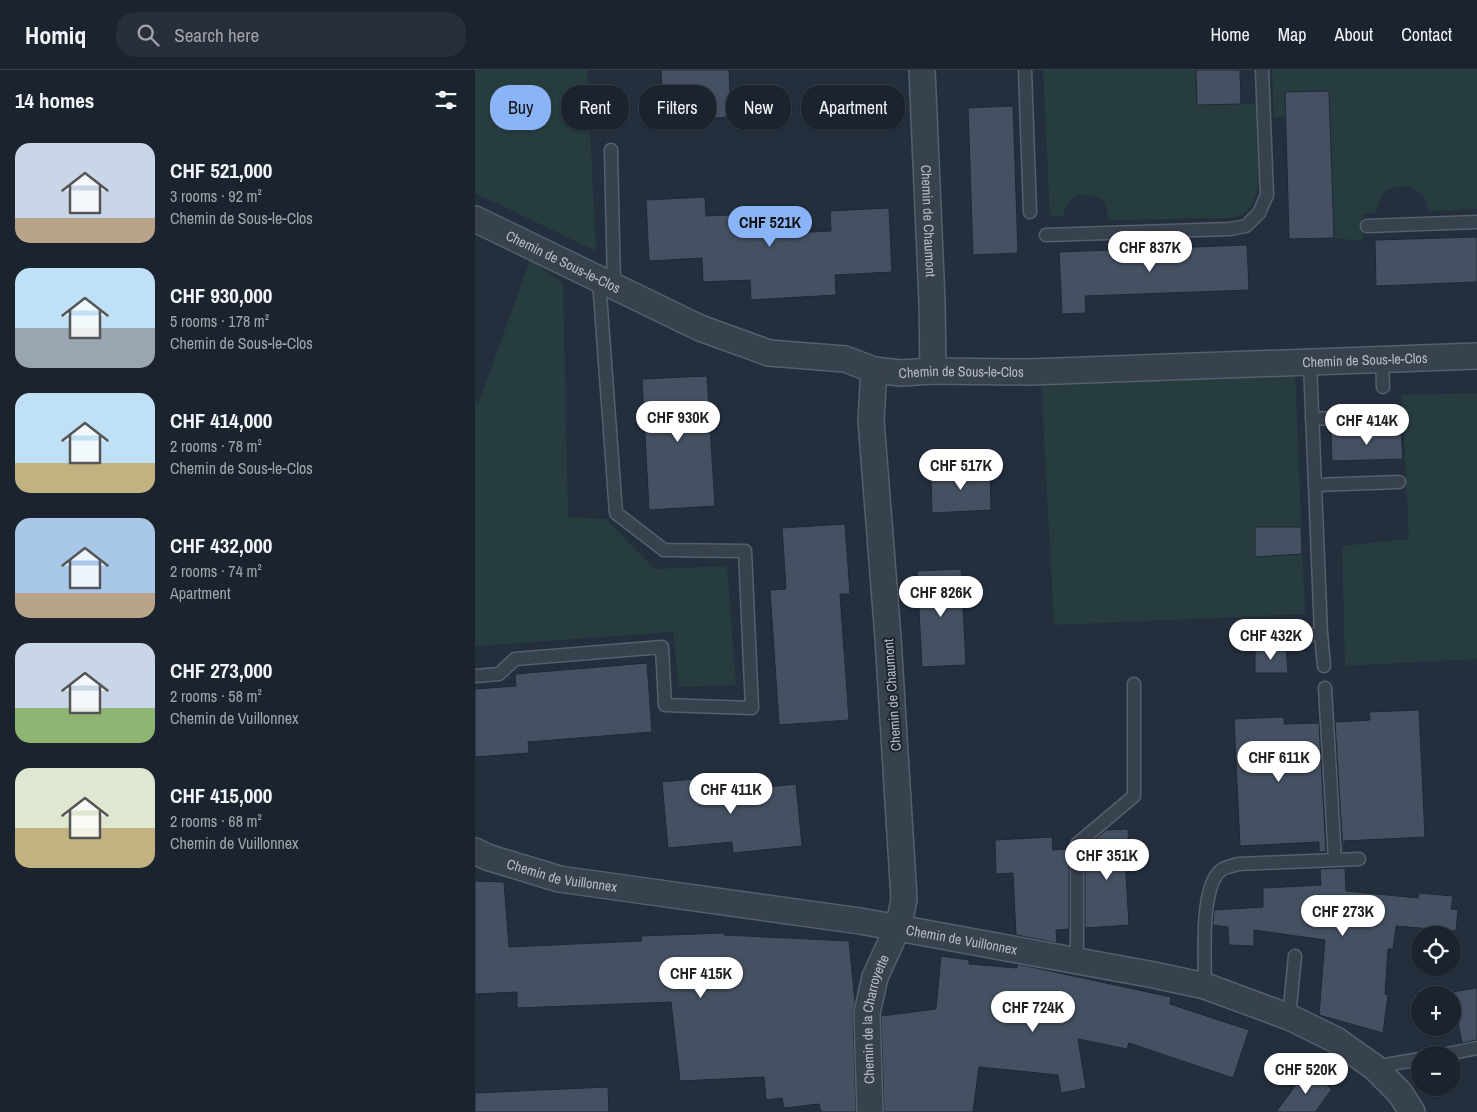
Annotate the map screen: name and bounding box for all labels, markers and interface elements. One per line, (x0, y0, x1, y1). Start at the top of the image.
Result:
search box (116, 12, 466, 57)
text: Homiq (25, 19, 86, 51)
icon: search (134, 21, 162, 49)
text: Search here (174, 22, 259, 48)
text: Home (1210, 22, 1250, 47)
text: Map (1278, 22, 1307, 47)
text: About (1335, 22, 1373, 47)
text: Contact (1401, 22, 1452, 47)
chip: Buy (490, 85, 551, 130)
chip: Rent (561, 85, 629, 130)
chip: Filters (639, 85, 716, 130)
chip: New (726, 85, 791, 130)
chip: Apartment (801, 85, 905, 130)
text: 14 homes (15, 86, 94, 115)
icon: filters (432, 86, 460, 114)
text: CHF 521,000 (170, 156, 272, 185)
icon: home (55, 163, 115, 223)
street label: Chemin de Chaumont (917, 164, 940, 277)
text: 3 rooms · 92 m² (170, 185, 262, 207)
pin: CHF 521K (718, 206, 822, 248)
text: Chemin de Sous-le-Clos (170, 207, 313, 229)
text: CHF 521K (739, 211, 801, 233)
street label: Chemin de Sous-le-Clos (503, 226, 624, 297)
pin: CHF 837K (1098, 230, 1202, 273)
text: CHF 837K (1119, 236, 1181, 258)
text: CHF 930,000 (170, 281, 272, 310)
icon: home (55, 288, 115, 348)
text: 5 rooms · 178 m² (170, 310, 269, 332)
text: Chemin de Sous-le-Clos (170, 332, 313, 354)
street label: Chemin de Sous-le-Clos (1302, 349, 1428, 371)
street label: Chemin de Sous-le-Clos (898, 362, 1024, 382)
pin: CHF 930K (626, 400, 730, 443)
pin: CHF 414K (1315, 404, 1419, 446)
text: CHF 414,000 (170, 406, 272, 435)
text: CHF 930K (647, 406, 709, 428)
text: CHF 414K (1336, 409, 1398, 431)
icon: home (55, 413, 115, 473)
text: 2 rooms · 78 m² (170, 435, 262, 457)
pin: CHF 517K (909, 448, 1013, 491)
text: CHF 517K (930, 454, 992, 476)
text: Chemin de Sous-le-Clos (170, 457, 313, 479)
text: CHF 432,000 (170, 531, 272, 560)
icon: home (55, 538, 115, 598)
text: 2 rooms · 74 m² (170, 560, 262, 582)
pin: CHF 826K (889, 576, 993, 618)
text: CHF 826K (910, 581, 972, 603)
text: Apartment (170, 582, 231, 604)
pin: CHF 432K (1219, 618, 1323, 661)
text: CHF 432K (1240, 624, 1302, 646)
street label: Chemin de Chaumont (879, 638, 905, 752)
text: CHF 273,000 (170, 656, 272, 685)
icon: home (55, 663, 115, 723)
text: 2 rooms · 58 m² (170, 685, 262, 707)
text: Chemin de Vuillonnex (170, 707, 299, 729)
pin: CHF 611K (1227, 740, 1331, 783)
text: CHF 611K (1248, 746, 1310, 768)
pin: CHF 411K (679, 772, 783, 815)
text: CHF 411K (700, 778, 762, 800)
text: CHF 415,000 (170, 781, 272, 810)
icon: home (55, 788, 115, 848)
text: 2 rooms · 68 m² (170, 810, 262, 832)
text: Chemin de Vuillonnex (170, 832, 299, 854)
pin: CHF 351K (1055, 838, 1159, 881)
text: CHF 351K (1076, 844, 1138, 866)
street label: Chemin de Vuillonnex (505, 855, 619, 896)
pin: CHF 273K (1291, 894, 1395, 937)
text: CHF 273K (1312, 900, 1374, 922)
street label: Chemin de Vuillonnex (905, 921, 1019, 959)
map controls (1411, 926, 1461, 1096)
button: locate (1411, 926, 1461, 976)
street label: Chemin de la Charroyette (858, 952, 893, 1084)
pin: CHF 415K (649, 956, 753, 999)
text: CHF 415K (670, 962, 732, 984)
button: + (1411, 986, 1461, 1036)
pin: CHF 724K (981, 990, 1085, 1033)
text: CHF 724K (1002, 996, 1064, 1018)
button: − (1411, 1046, 1461, 1096)
pin: CHF 520K (1254, 1052, 1358, 1095)
text: CHF 520K (1275, 1058, 1337, 1080)

